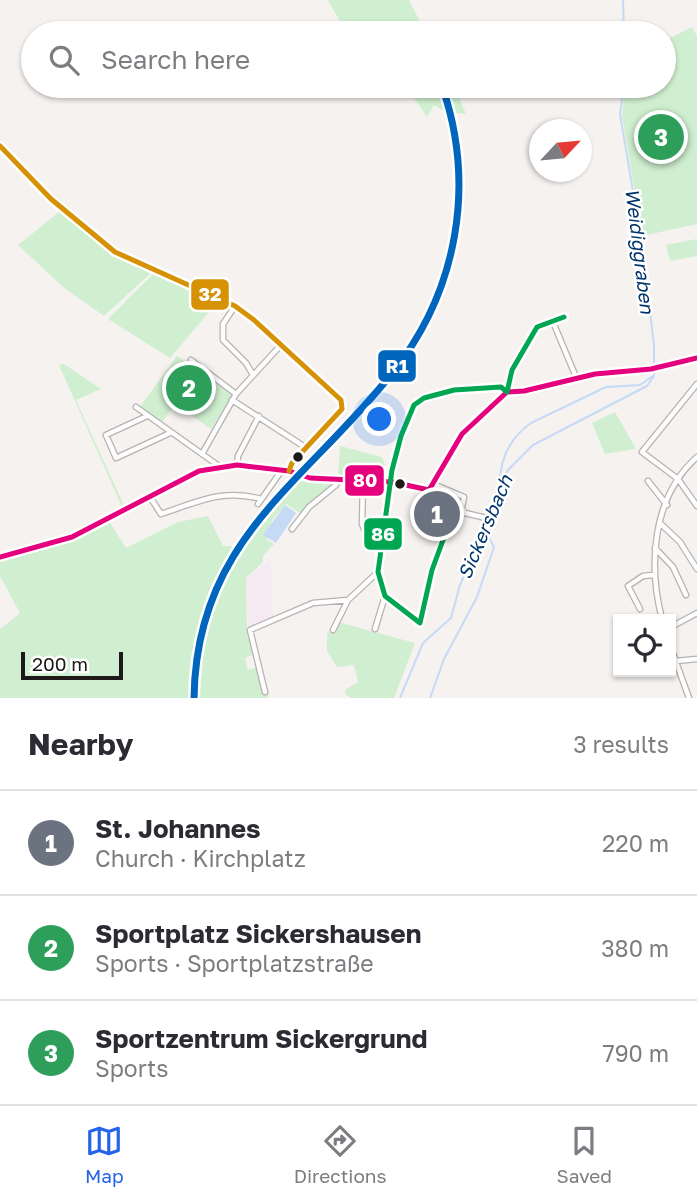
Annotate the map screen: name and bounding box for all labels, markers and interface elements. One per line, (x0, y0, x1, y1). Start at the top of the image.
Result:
search box (21, 21, 676, 98)
icon: search (45, 41, 83, 79)
text: Search here (101, 44, 250, 75)
pin: 3 (638, 111, 684, 163)
north arrow (529, 119, 592, 182)
water label: Weidiggraben (621, 187, 660, 316)
line badge: 32 (190, 278, 230, 311)
text: 32 (198, 282, 222, 305)
line badge: R1 (377, 349, 417, 383)
text: R1 (386, 354, 409, 377)
pin: 2 (166, 362, 212, 414)
your location (362, 402, 396, 436)
unlabelled marker (291, 450, 305, 464)
line badge: 80 (344, 464, 385, 497)
text: 80 (353, 468, 377, 491)
water label: Sickersbach (452, 470, 517, 582)
unlabelled marker (393, 477, 407, 491)
pin: 1 (414, 488, 460, 540)
line badge: 86 (363, 517, 403, 551)
text: 86 (371, 522, 395, 545)
map controls (613, 614, 676, 677)
button: locate (613, 614, 676, 677)
scale bar (21, 649, 122, 681)
text: 200 m (32, 652, 88, 675)
text: Nearby (28, 726, 133, 762)
text: 3 results (573, 730, 669, 758)
text: St. Johannes (95, 813, 261, 844)
text: 1 (45, 829, 57, 857)
text: 220 m (602, 829, 669, 857)
text: Church · Kirchplatz (95, 844, 306, 872)
text: Sportplatz Sickershausen (95, 918, 421, 949)
text: 2 (44, 934, 58, 962)
text: 380 m (601, 934, 669, 962)
text: Sports · Sportplatzstraße (95, 949, 374, 977)
text: Sportzentrum Sickergrund (95, 1023, 427, 1054)
text: 3 (44, 1039, 58, 1067)
text: 790 m (603, 1039, 669, 1067)
text: Sports (95, 1054, 169, 1082)
tab: Map (85, 1122, 124, 1187)
tab: Directions (294, 1122, 387, 1187)
tab: Saved (557, 1122, 612, 1187)

